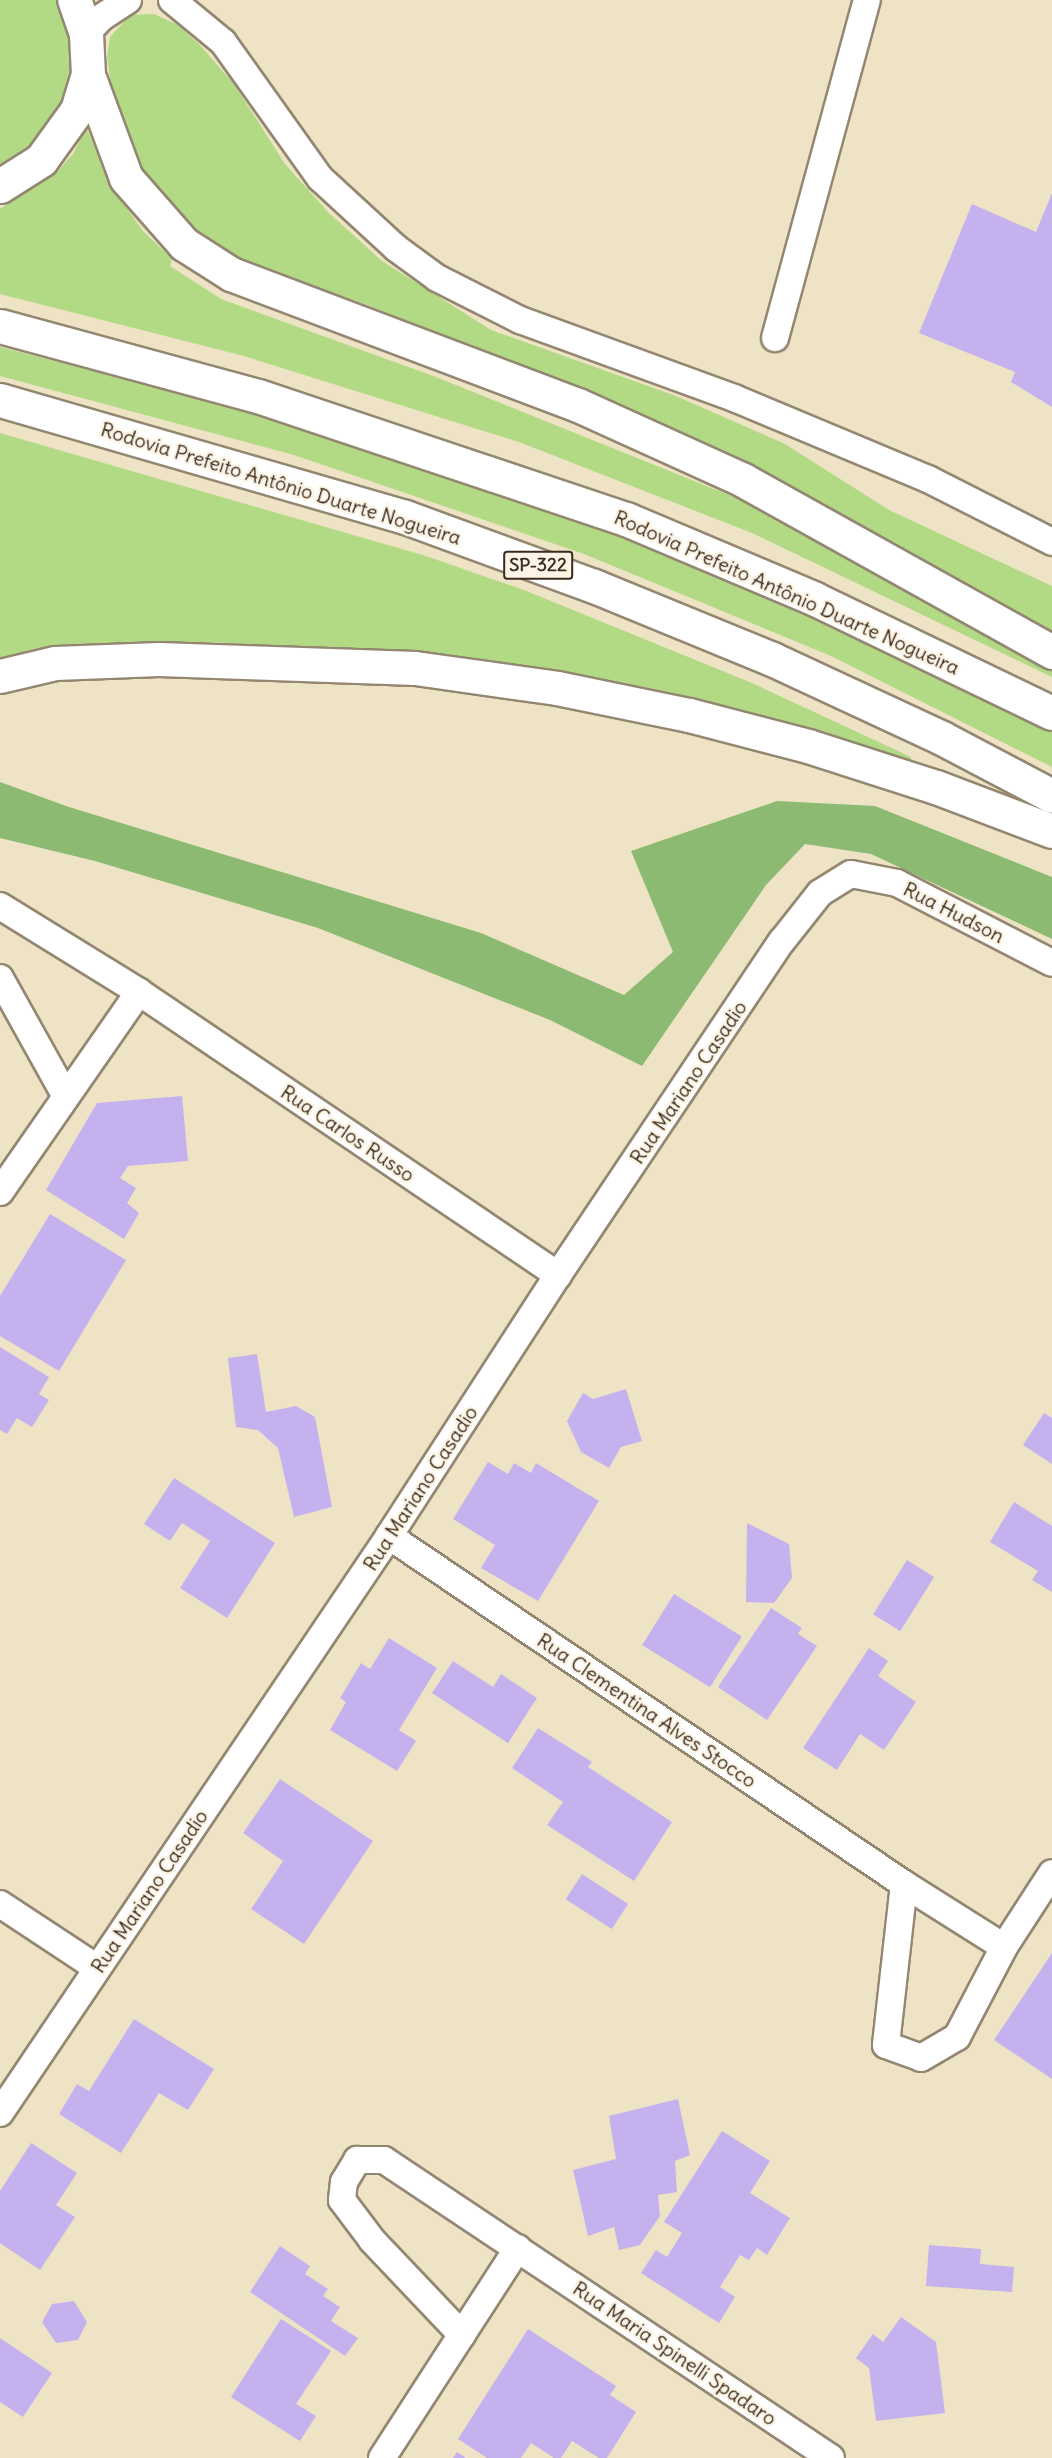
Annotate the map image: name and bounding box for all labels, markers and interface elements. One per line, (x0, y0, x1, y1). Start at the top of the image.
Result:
street label: Rodovia Prefeito Antônio Duarte Nogueira (98, 417, 464, 549)
street label: Rodovia Prefeito Antônio Duarte Nogueira (611, 505, 963, 679)
road number: SP-322 (502, 550, 574, 580)
street label: Rua Hudson (900, 876, 1008, 948)
street label: Rua Mariano Casadio (624, 996, 752, 1168)
street label: Rua Carlos Russo (277, 1079, 419, 1187)
street label: Rua Mariano Casadio (358, 1401, 482, 1575)
street label: Rua Clementina Alves Stocco (533, 1628, 761, 1792)
street label: Rua Mariano Casadio (85, 1805, 213, 1977)
street label: Rua Maria Spinelli Spadaro (569, 2276, 781, 2430)

